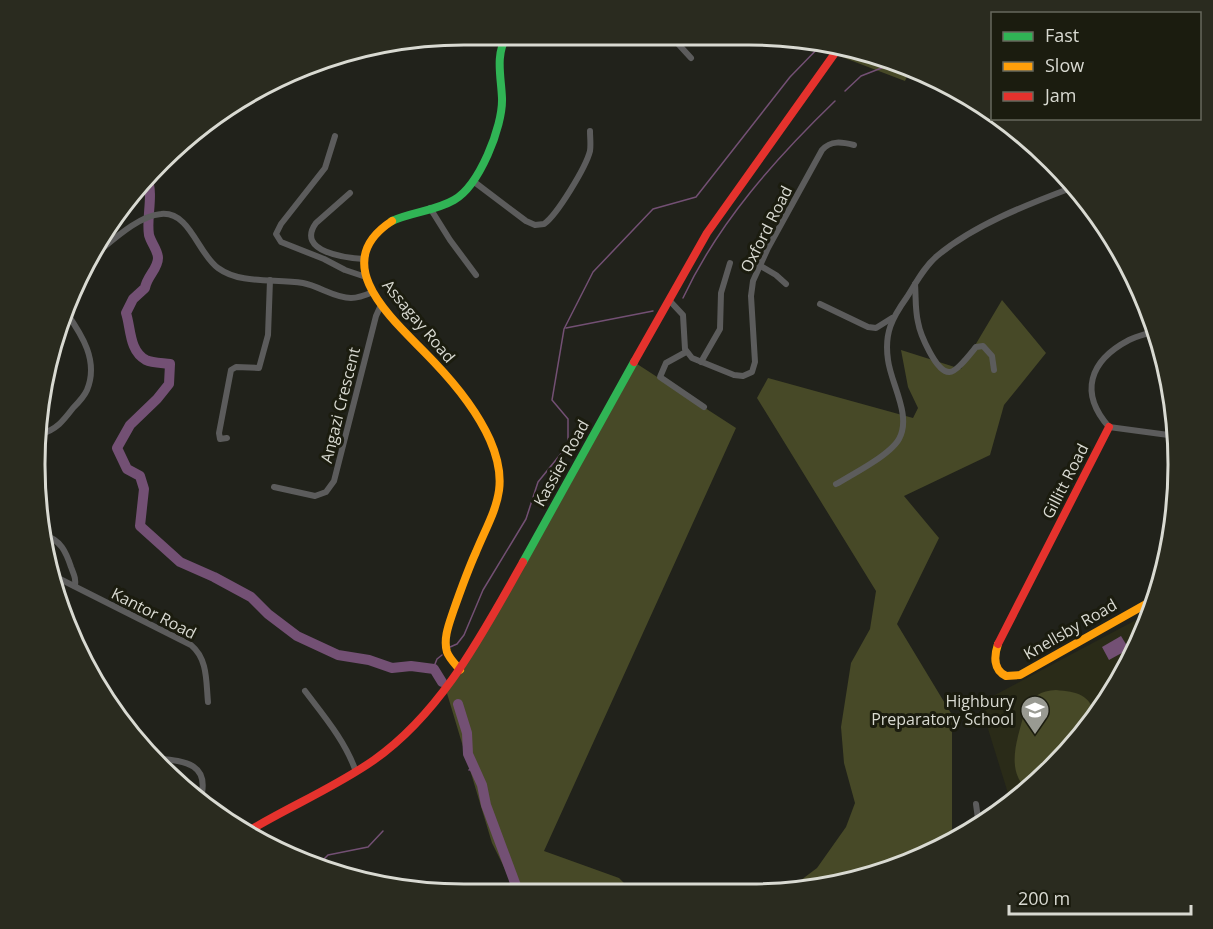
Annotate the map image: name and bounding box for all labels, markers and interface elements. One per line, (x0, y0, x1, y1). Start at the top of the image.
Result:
legend (991, 12, 1201, 120)
text: Fast (1045, 23, 1079, 47)
text: Slow (1045, 53, 1084, 77)
text: Jam (1043, 83, 1077, 107)
street label: Oxford Road (735, 182, 797, 276)
street label: Assagay Road (378, 275, 460, 367)
street label: Angazi Crescent (315, 345, 365, 465)
street label: Kassier Road (528, 416, 594, 510)
street label: Gillitt Road (1037, 440, 1093, 522)
street label: Kantor Road (108, 582, 200, 644)
street label: Knellsby Road (1019, 593, 1121, 665)
place label: Highbury Preparatory School (871, 690, 1015, 730)
school or university icon: Highbury Preparatory School (1019, 694, 1051, 736)
scale bar (1009, 878, 1190, 916)
text: 200 m (1018, 886, 1070, 910)

